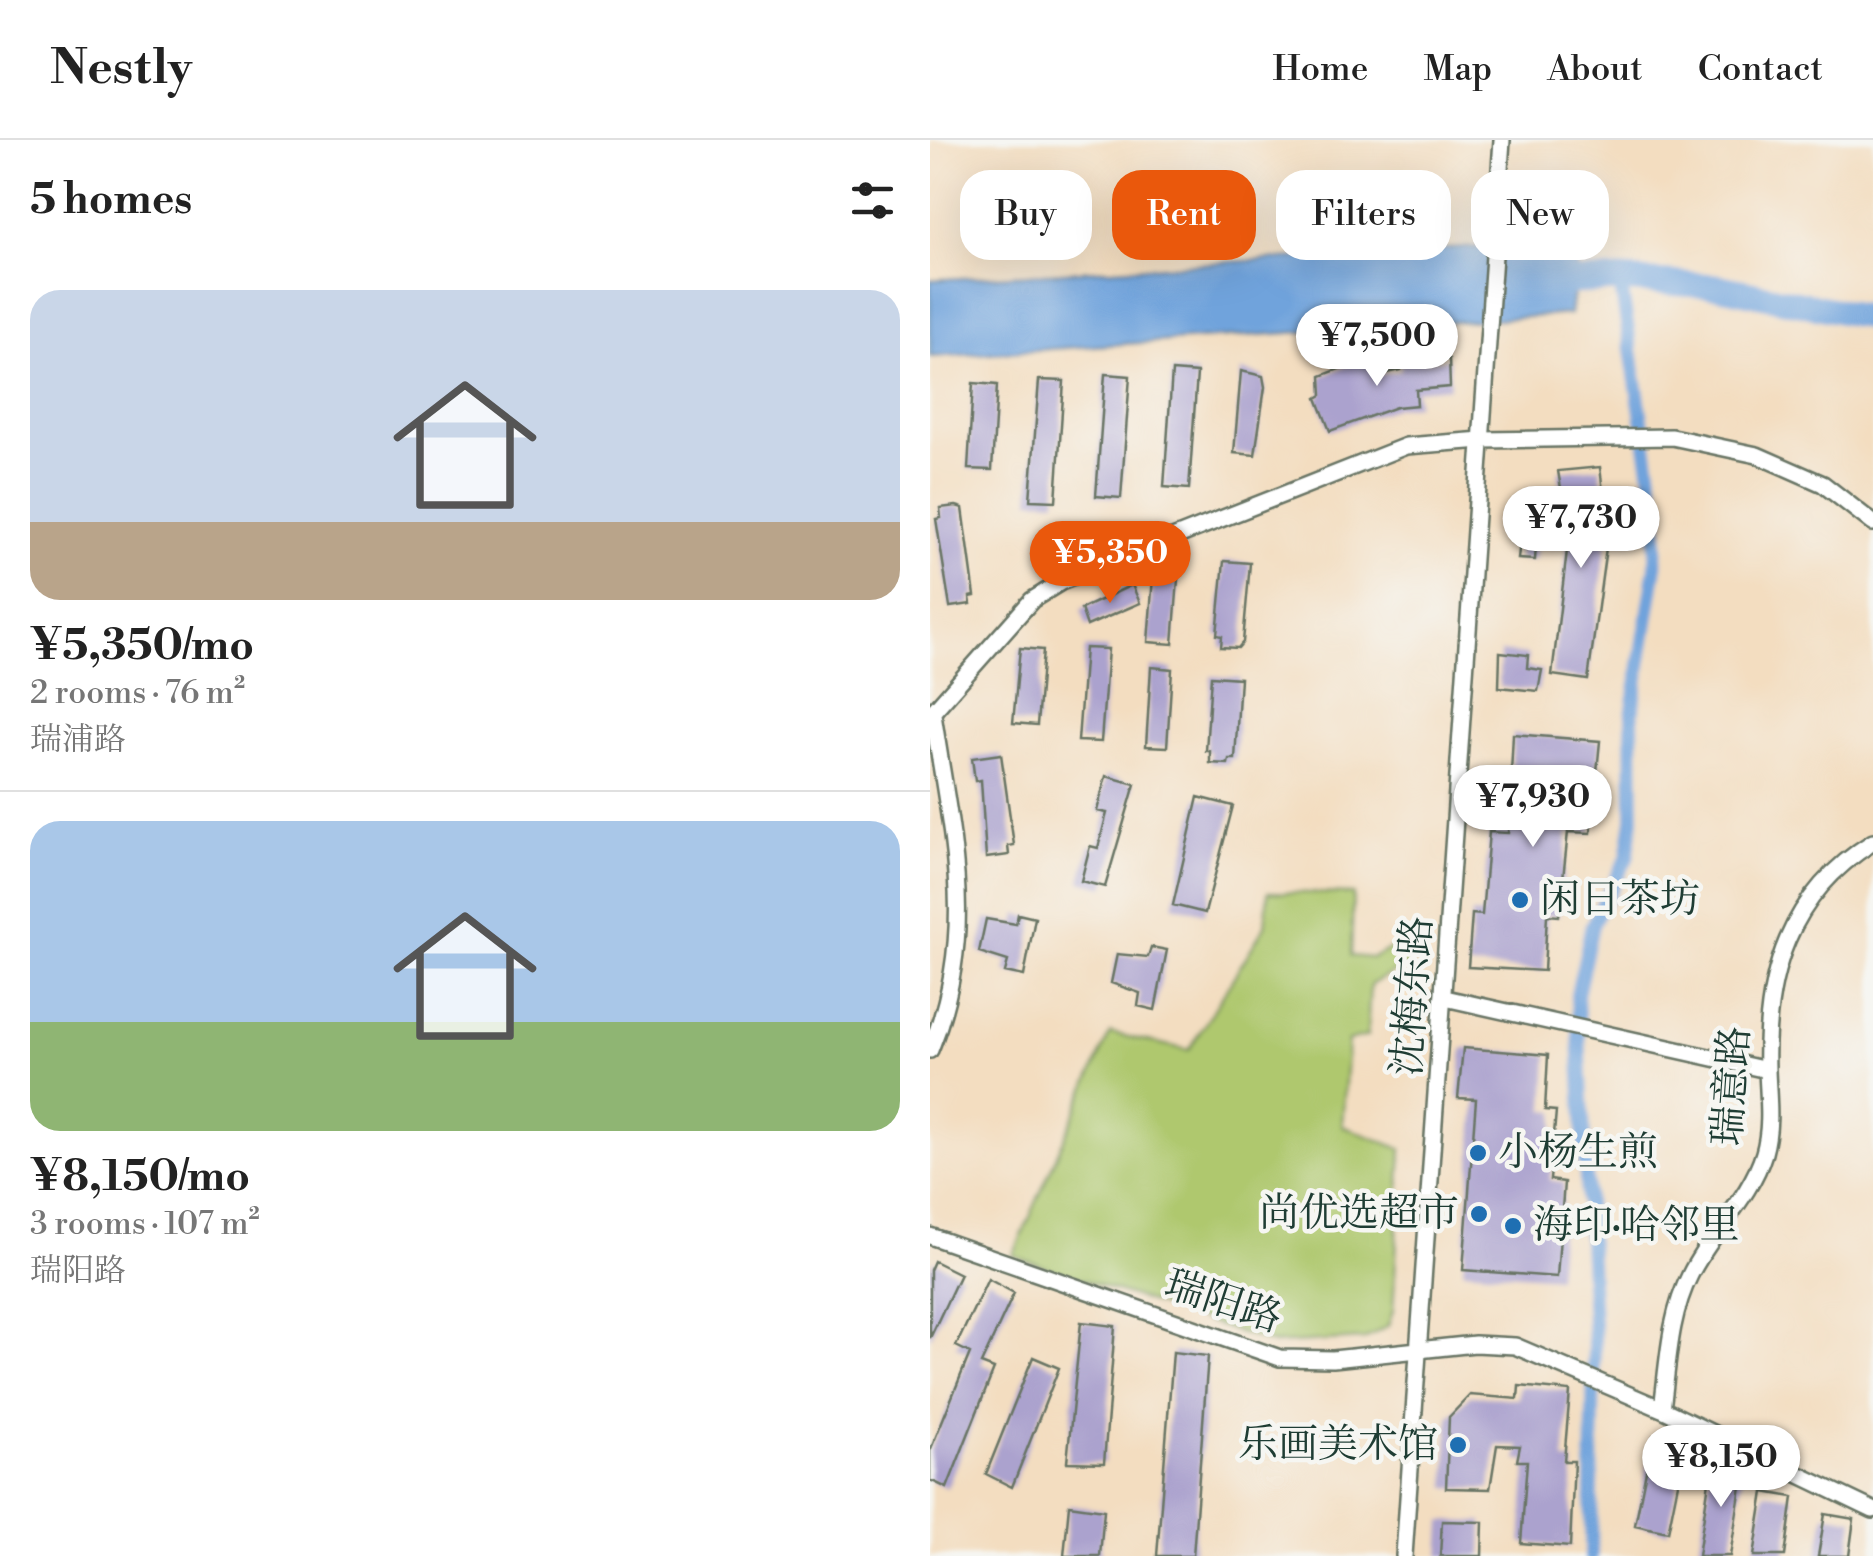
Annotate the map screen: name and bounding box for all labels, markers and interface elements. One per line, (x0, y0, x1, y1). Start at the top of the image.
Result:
text: Nestly (50, 39, 192, 99)
text: Home (1272, 48, 1368, 91)
text: Map (1423, 48, 1492, 91)
text: About (1547, 48, 1643, 91)
text: Contact (1698, 48, 1823, 91)
chip: Buy (960, 170, 1092, 260)
chip: Rent (1112, 170, 1256, 260)
chip: Filters (1276, 170, 1451, 260)
chip: New (1471, 170, 1609, 260)
icon: filters (845, 173, 900, 228)
text: 5 homes (30, 174, 192, 227)
pin: ¥7,500 (1296, 304, 1458, 389)
text: ¥7,500 (1318, 316, 1436, 356)
icon: home (375, 355, 555, 535)
pin: ¥7,730 (1500, 486, 1662, 571)
text: ¥7,730 (1525, 498, 1637, 538)
pin: ¥5,350 (1029, 521, 1191, 606)
text: ¥5,350 (1052, 533, 1168, 573)
text: ¥5,350/mo (30, 620, 254, 673)
text: 2 rooms · 76 m² (30, 673, 245, 713)
text: 瑞浦路 (30, 720, 126, 760)
pin: ¥7,930 (1452, 765, 1614, 850)
text: ¥7,930 (1476, 777, 1590, 817)
place label: 闲日茶坊 (1540, 875, 1700, 925)
icon: home (375, 886, 555, 1066)
marker: 闲日茶坊 (1509, 889, 1531, 911)
street label: 沈梅东路 (1382, 914, 1444, 1078)
street label: 瑞意路 (1703, 1024, 1761, 1148)
place label: 小杨生煎 (1498, 1128, 1658, 1178)
marker: 小杨生煎 (1467, 1142, 1489, 1164)
text: ¥8,150/mo (30, 1151, 250, 1204)
place label: 尚优选超市 (1259, 1189, 1459, 1239)
place label: 海印·哈邻里 (1533, 1201, 1740, 1251)
marker: 尚优选超市 (1468, 1203, 1490, 1225)
text: 3 rooms · 107 m² (30, 1204, 260, 1244)
marker: 海印·哈邻里 (1502, 1215, 1524, 1237)
text: 瑞阳路 (30, 1251, 126, 1291)
street label: 瑞阳路 (1158, 1260, 1288, 1344)
place label: 乐画美术馆 (1238, 1420, 1438, 1470)
pin: ¥8,150 (1640, 1425, 1802, 1510)
marker: 乐画美术馆 (1447, 1434, 1469, 1456)
text: ¥8,150 (1664, 1437, 1778, 1477)

